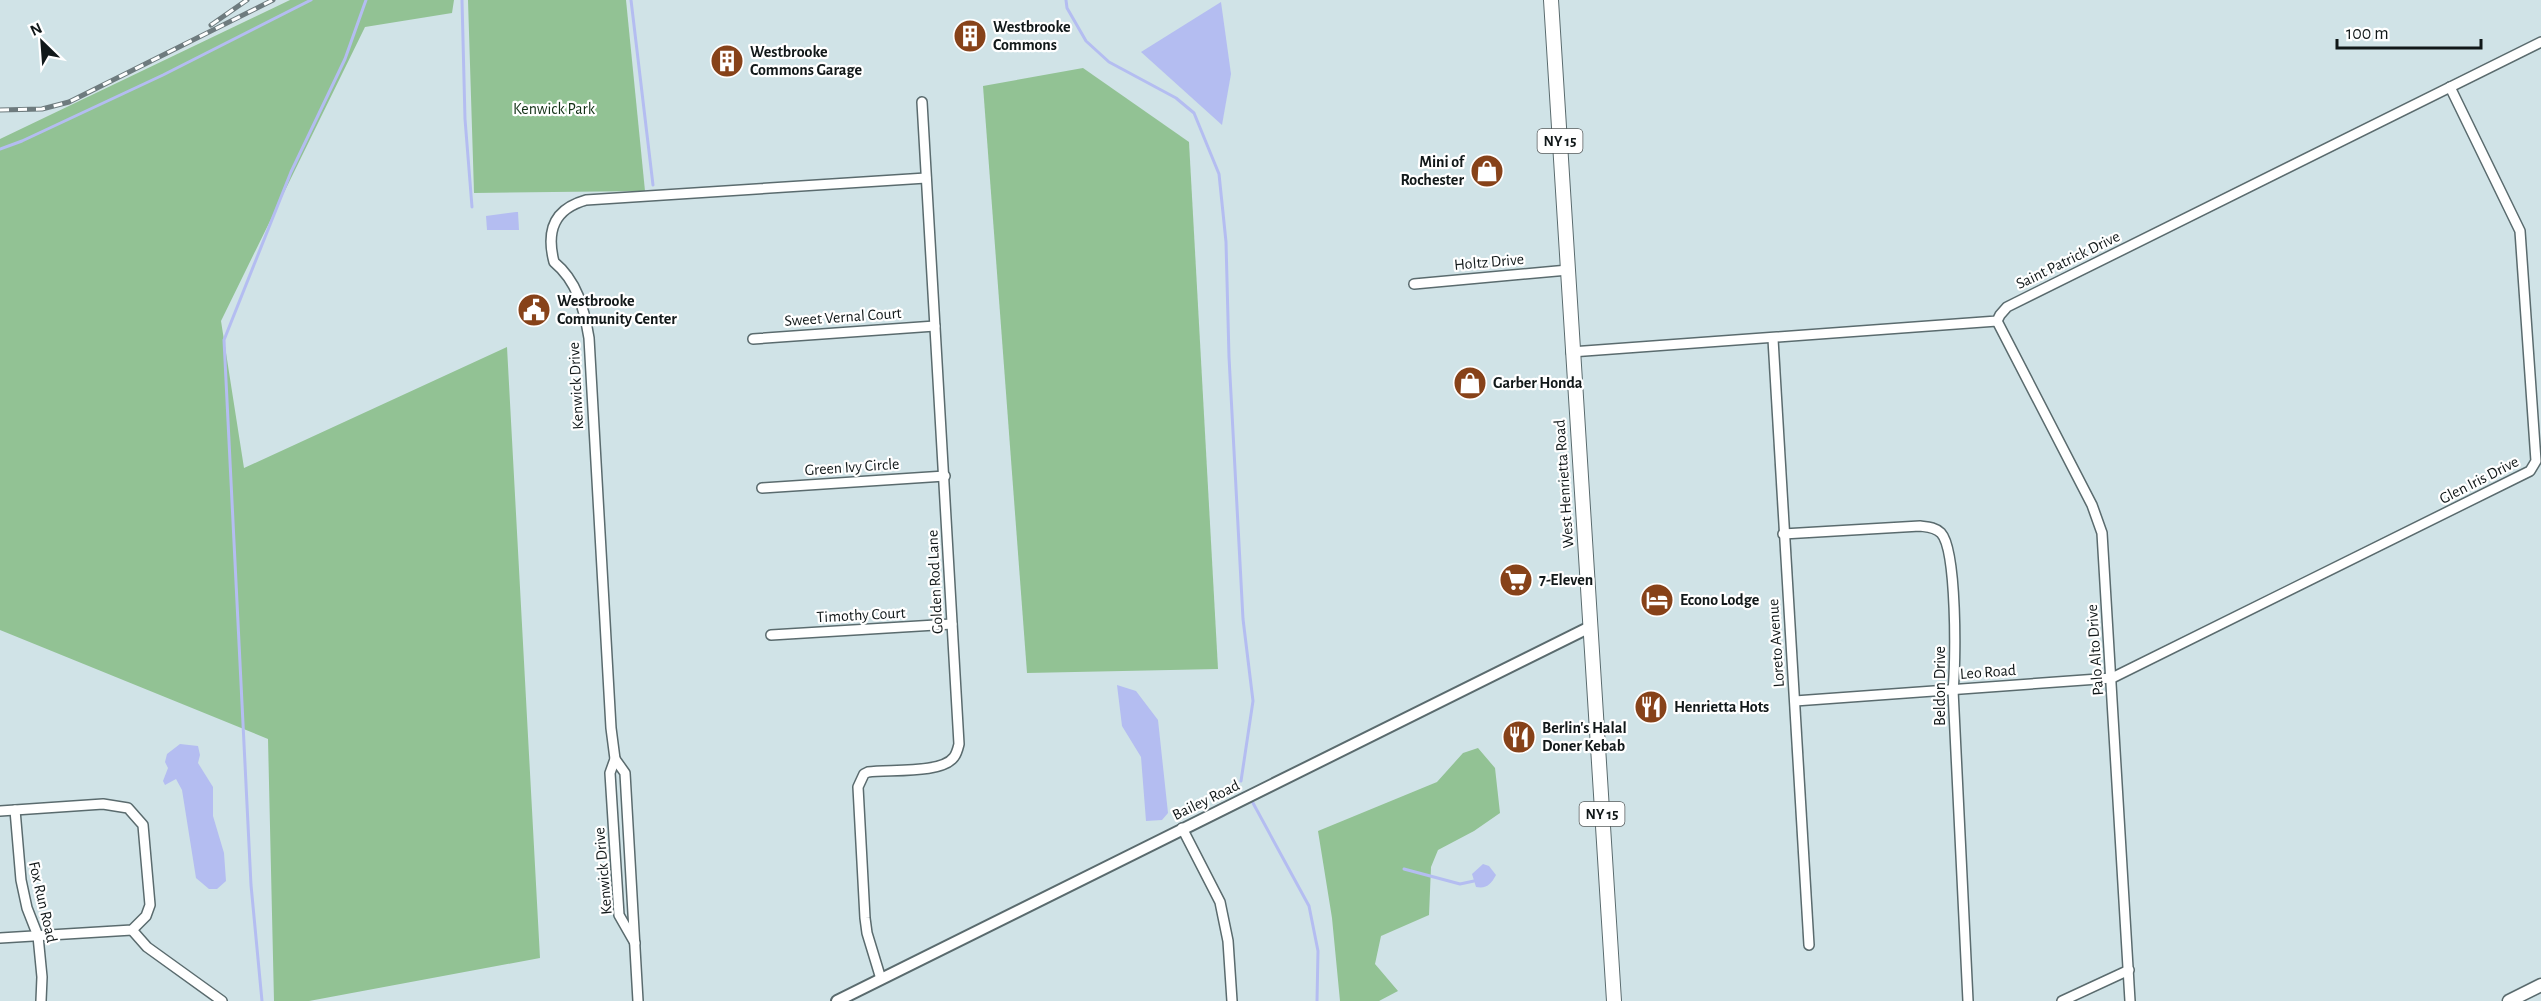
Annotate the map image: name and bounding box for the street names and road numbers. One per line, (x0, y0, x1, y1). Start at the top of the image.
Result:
road number: NY 15 (1538, 129, 1582, 153)
street label: Saint Patrick Drive (2014, 228, 2122, 292)
street label: Holtz Drive (1453, 251, 1525, 273)
street label: Sweet Vernal Court (784, 305, 902, 329)
street label: Kenwick Drive (566, 342, 586, 430)
street label: West Henrietta Road (1552, 419, 1576, 549)
street label: Glen Iris Drive (2437, 453, 2521, 507)
street label: Green Ivy Circle (804, 456, 900, 479)
street label: Golden Rod Lane (924, 530, 946, 634)
street label: Loreto Avenue (1765, 598, 1787, 688)
street label: Palo Alto Drive (2084, 604, 2106, 696)
street label: Timothy Court (816, 605, 906, 626)
street label: Beldon Drive (1932, 646, 1948, 726)
street label: Leo Road (1959, 662, 2017, 682)
street label: Bailey Road (1170, 777, 1243, 824)
road number: NY 15 (1580, 802, 1624, 826)
street label: Kenwick Drive (591, 827, 615, 915)
street label: Fox Run Road (26, 860, 60, 944)

